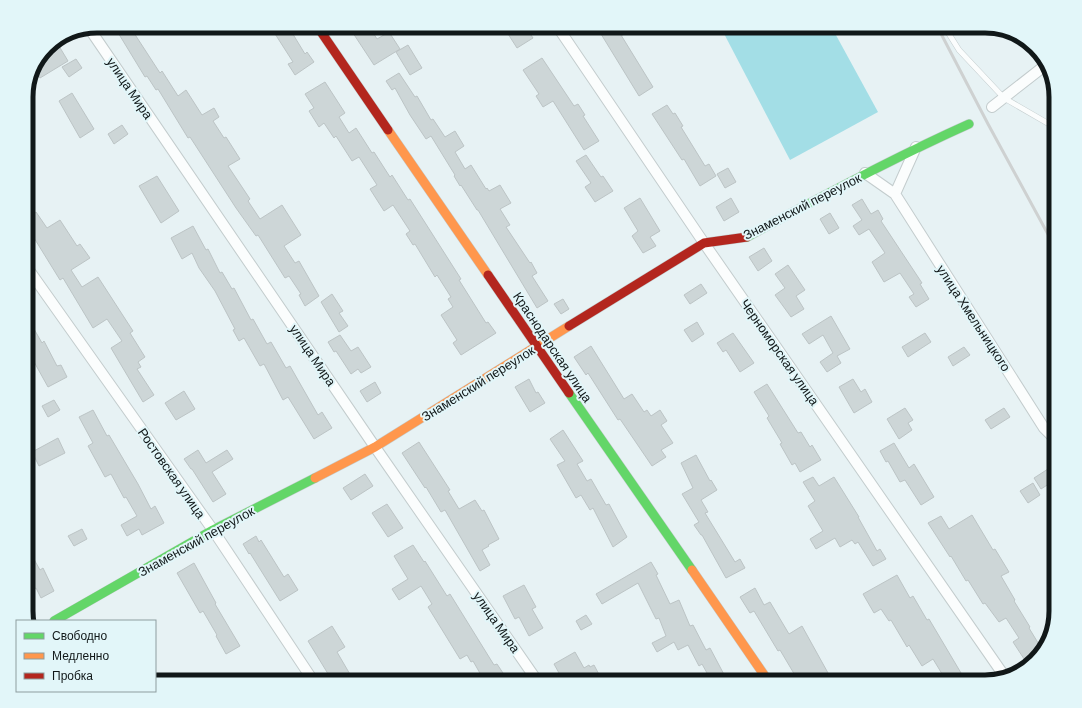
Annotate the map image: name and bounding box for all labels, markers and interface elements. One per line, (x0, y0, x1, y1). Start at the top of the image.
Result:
street label: улица Мира (104, 54, 157, 122)
street label: Знаменский переулок (740, 169, 864, 243)
street label: улица Хмельницкого (934, 262, 1014, 374)
street label: Краснодарская улица (510, 289, 596, 406)
street label: Черноморская улица (737, 296, 823, 409)
street label: улица Мира (287, 321, 340, 389)
street label: Знаменский переулок (418, 342, 538, 424)
street label: Ростовская улица (135, 425, 210, 522)
street label: Знаменский переулок (135, 502, 257, 580)
street label: улица Мира (470, 588, 524, 656)
legend (16, 620, 156, 692)
text: Свободно (52, 628, 107, 643)
text: Медленно (52, 648, 109, 663)
text: Пробка (52, 668, 93, 683)

